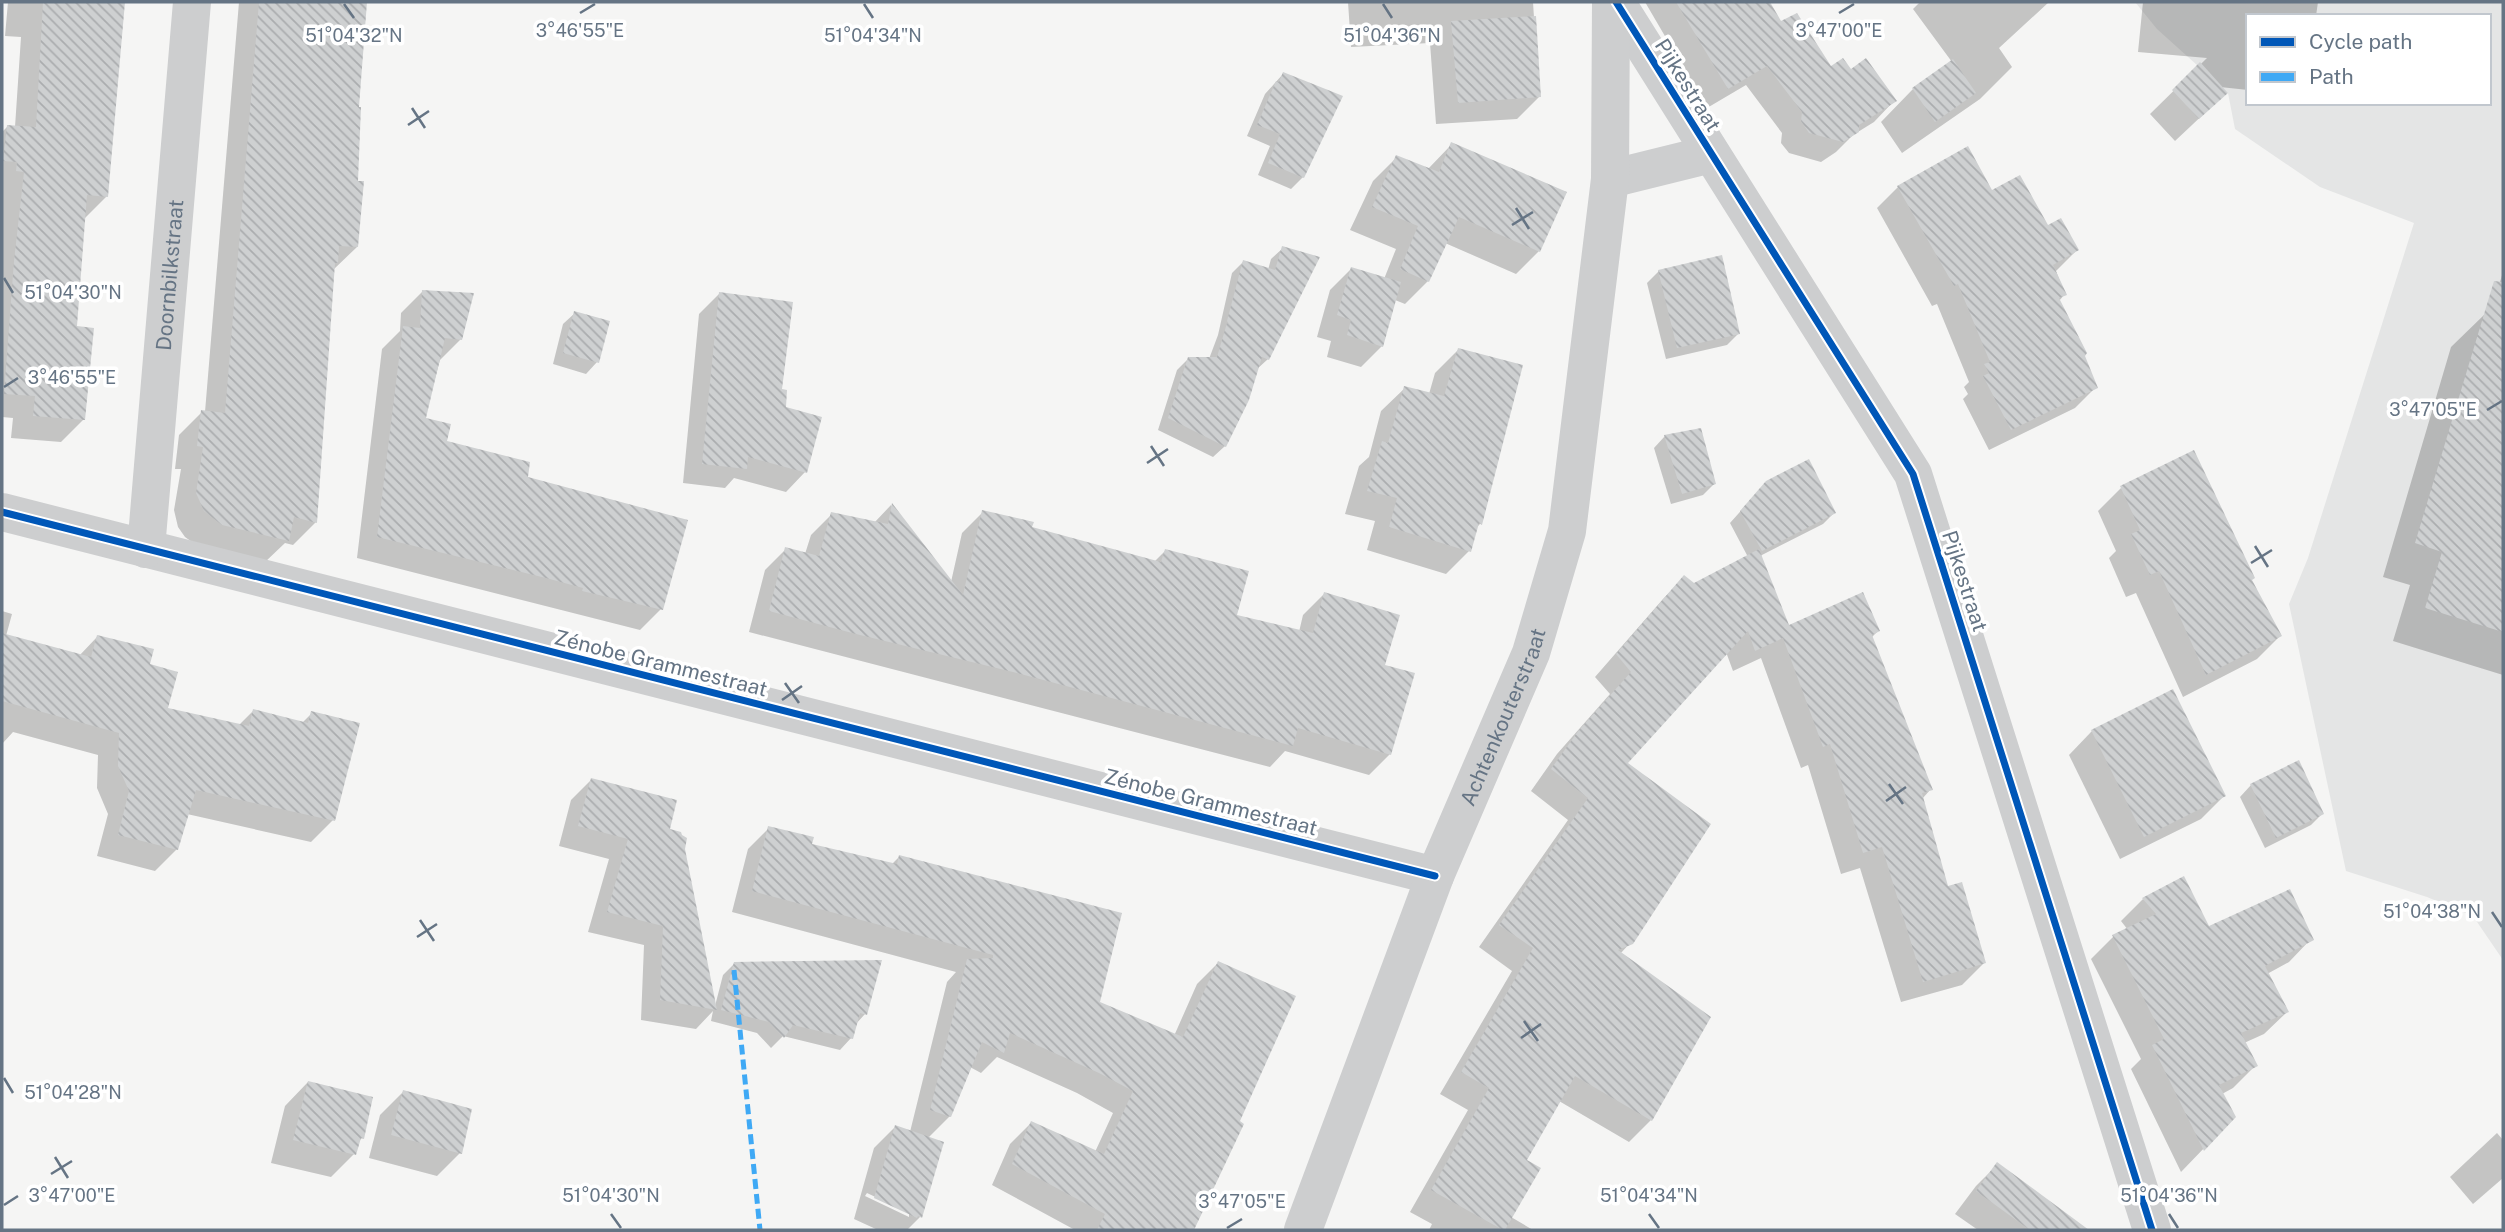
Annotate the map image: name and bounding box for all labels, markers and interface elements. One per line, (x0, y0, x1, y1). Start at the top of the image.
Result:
legend (2246, 14, 2491, 105)
text: 3°46'55"E (536, 20, 624, 41)
text: 3°47'00"E (1795, 20, 1883, 41)
text: 51°04'32"N (305, 25, 403, 46)
text: 51°04'34"N (824, 25, 922, 46)
text: 51°04'36"N (1343, 25, 1441, 46)
text: Cycle path (2309, 29, 2412, 54)
street label: Pijkestraat (1650, 34, 1726, 136)
text: Path (2309, 64, 2354, 89)
street label: Doornbilkstraat (150, 198, 188, 352)
text: 51°04'30"N (24, 282, 122, 303)
text: 3°46'55"E (28, 367, 116, 388)
text: 3°47'05"E (2389, 399, 2477, 420)
street label: Pijkestraat (1937, 527, 1993, 635)
street label: Zénobe Grammestraat (552, 624, 770, 702)
street label: Achtenkouterstraat (1454, 625, 1550, 809)
street label: Zénobe Grammestraat (1102, 763, 1320, 841)
text: 51°04'38"N (2383, 901, 2481, 922)
text: 51°04'28"N (24, 1082, 122, 1103)
text: 3°47'00"E (28, 1185, 116, 1206)
text: 51°04'30"N (562, 1185, 660, 1206)
text: 51°04'34"N (1600, 1185, 1698, 1206)
text: 51°04'36"N (2120, 1185, 2218, 1206)
text: 3°47'05"E (1198, 1191, 1286, 1212)

